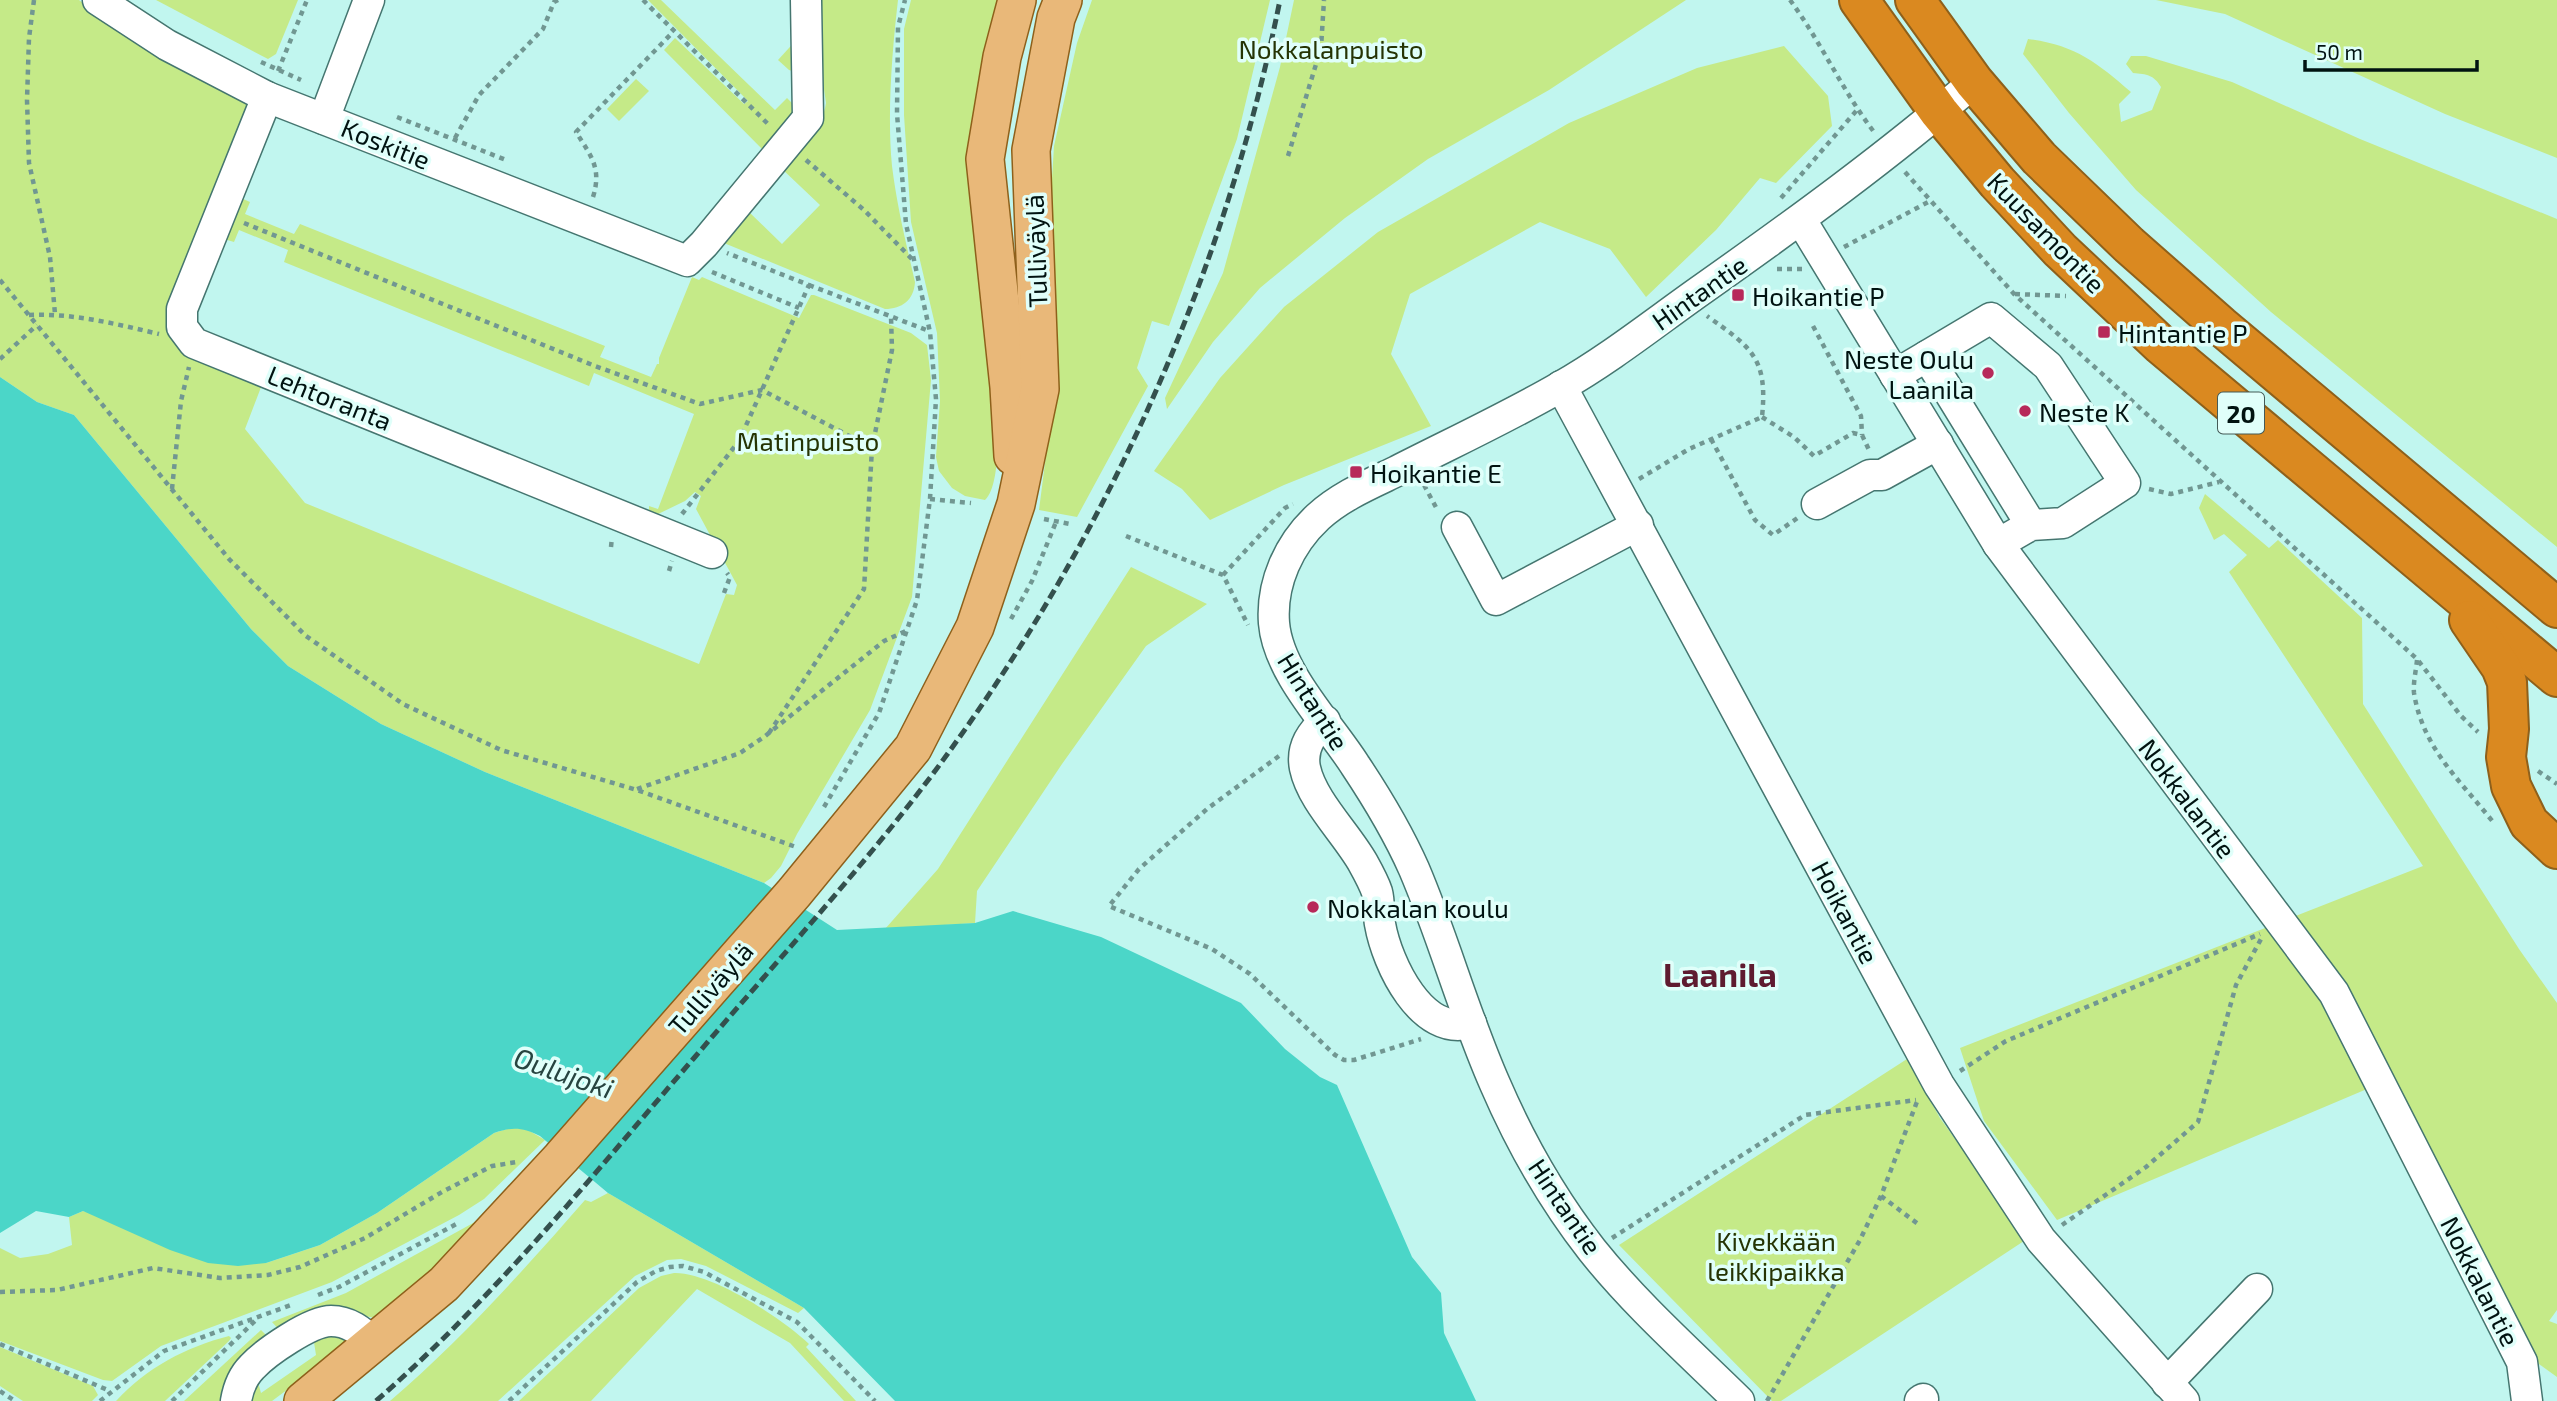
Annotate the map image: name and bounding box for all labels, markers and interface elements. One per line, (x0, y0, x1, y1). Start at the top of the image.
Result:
scale bar (2305, 28, 2476, 72)
park label: Nokkalanpuisto (1238, 33, 1424, 64)
text: 50 m (2316, 39, 2363, 64)
street label: Koskitie (337, 111, 435, 175)
street label: Kuusamontie (1982, 165, 2112, 299)
street label: Tulliväylä (1018, 194, 1052, 308)
street label: Hintantie (1646, 248, 1752, 336)
place label: Hoikantie P (1752, 280, 1885, 311)
marker: Hoikantie P (1730, 287, 1746, 303)
place label: Hintantie P (2118, 317, 2248, 348)
marker: Hintantie P (2096, 324, 2112, 340)
place label: Neste Oulu Laanila (1844, 343, 1974, 404)
street label: Lehtoranta (263, 358, 397, 436)
marker: Neste Oulu Laanila (1980, 365, 1996, 381)
road number: 20 (2218, 392, 2264, 434)
place label: Neste K (2039, 396, 2130, 427)
marker: Neste K (2017, 403, 2033, 419)
park label: Matinpuisto (737, 425, 879, 456)
place label: Hoikantie E (1370, 457, 1502, 488)
marker: Hoikantie E (1348, 464, 1364, 480)
street label: Hintantie (1272, 647, 1356, 755)
street label: Nokkalantie (2133, 732, 2243, 864)
street label: Hoikantie (1806, 855, 1886, 969)
place label: Nokkalan koulu (1327, 892, 1509, 923)
marker: Nokkalan koulu (1305, 899, 1321, 915)
street label: Tulliväylä (661, 935, 759, 1041)
district label: Laanila (1663, 954, 1777, 994)
water label: Oulujoki (510, 1039, 618, 1105)
street label: Hintantie (1523, 1152, 1609, 1260)
street label: Nokkalantie (2435, 1211, 2527, 1351)
park label: Kivekkään leikkipaikka (1707, 1225, 1845, 1286)

